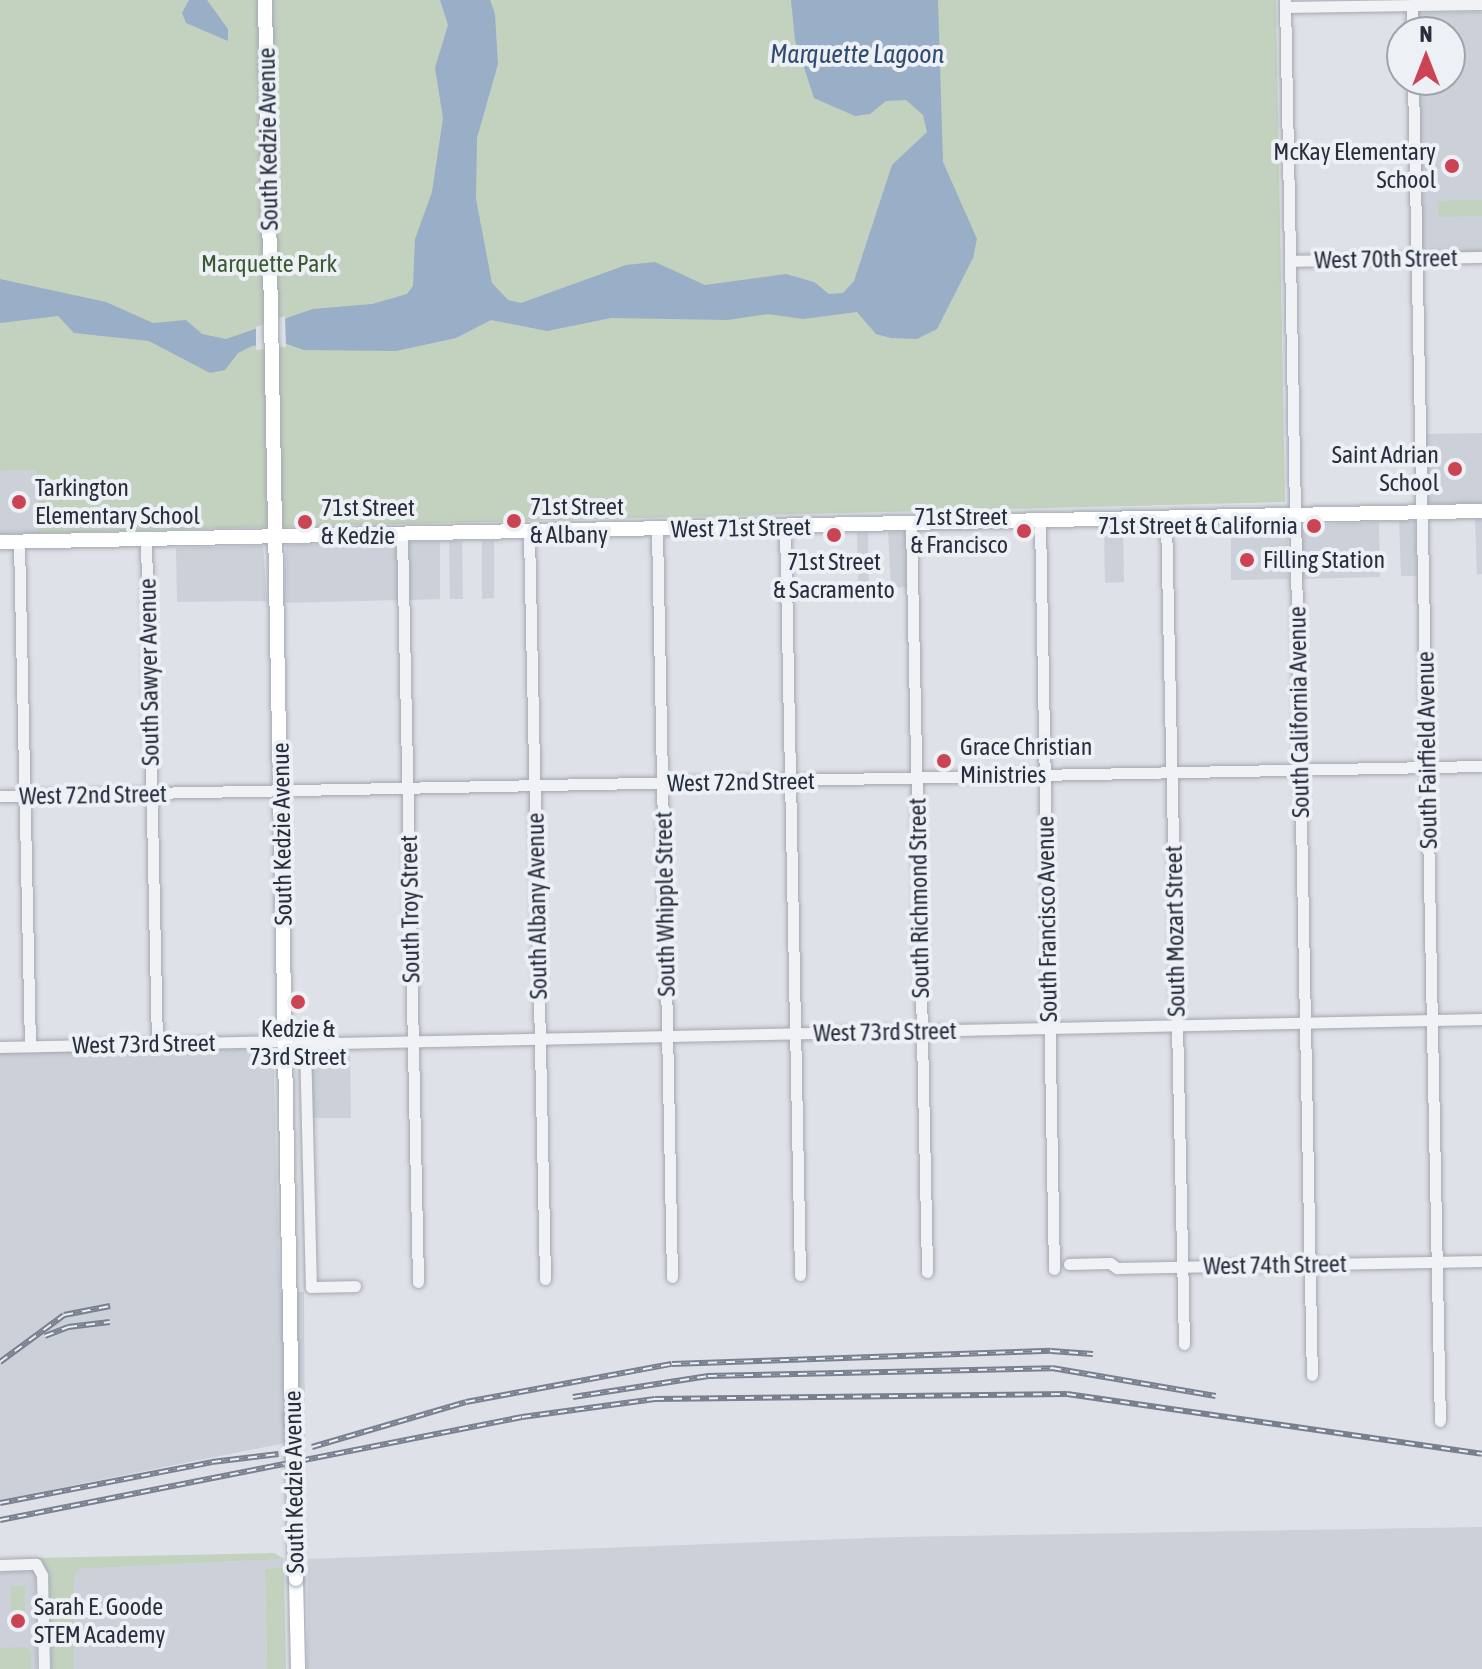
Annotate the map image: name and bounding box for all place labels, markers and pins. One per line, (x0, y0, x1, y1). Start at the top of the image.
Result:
place label: McKay Elementary School (1273, 138, 1436, 194)
marker: McKay Elementary School (1443, 157, 1461, 175)
place label: Saint Adrian School (1332, 441, 1439, 497)
marker: Saint Adrian School (1446, 460, 1464, 478)
place label: Tarkington Elementary School (35, 474, 200, 530)
marker: Tarkington Elementary School (10, 493, 28, 511)
place label: 71st Street & Albany (530, 493, 624, 549)
place label: 71st Street & Kedzie (321, 494, 415, 550)
place label: 71st Street & Francisco (911, 503, 1008, 559)
marker: 71st Street & Albany (505, 512, 523, 530)
place label: 71st Street & California (1098, 512, 1298, 540)
marker: 71st Street & Kedzie (296, 513, 314, 531)
marker: 71st Street & California (1305, 517, 1323, 535)
marker: 71st Street & Francisco (1015, 522, 1033, 540)
marker: 71st Street & Sacramento (825, 526, 843, 544)
place label: Filling Station (1263, 546, 1385, 574)
place label: 71st Street & Sacramento (773, 548, 895, 604)
marker: Filling Station (1238, 551, 1256, 569)
place label: Grace Christian Ministries (960, 733, 1092, 789)
marker: Grace Christian Ministries (935, 752, 953, 770)
marker: Kedzie & 73rd Street (289, 993, 307, 1011)
place label: Kedzie & 73rd Street (250, 1015, 346, 1071)
place label: Sarah E. Goode STEM Academy (34, 1593, 165, 1649)
marker: Sarah E. Goode STEM Academy (9, 1612, 27, 1630)

